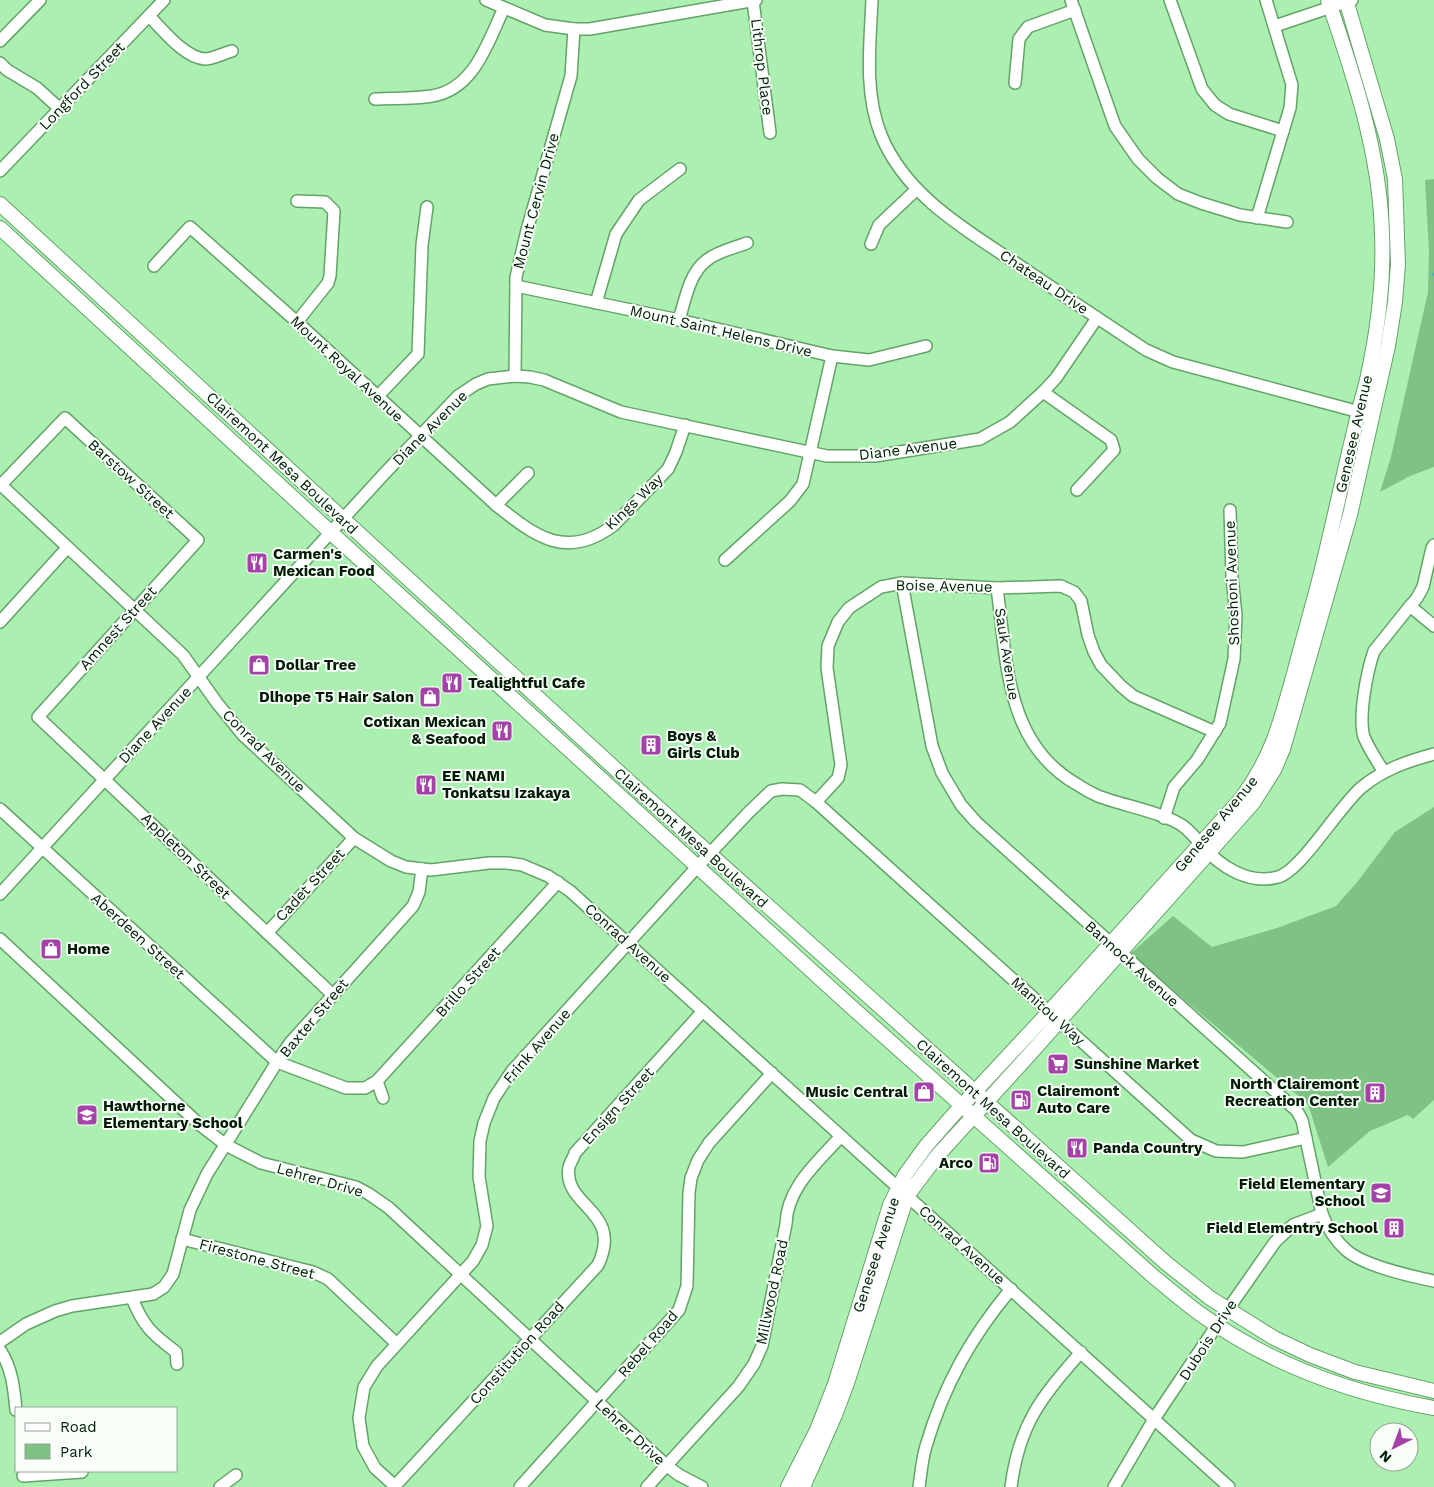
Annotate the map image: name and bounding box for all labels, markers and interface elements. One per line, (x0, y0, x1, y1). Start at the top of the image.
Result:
street label: Lithrop Place (747, 18, 777, 116)
street label: Longford Street (35, 38, 129, 134)
street label: Mount Cervin Drive (509, 131, 563, 271)
street label: Chateau Drive (996, 246, 1092, 318)
street label: Mount Saint Helens Drive (628, 301, 814, 361)
street label: Mount Royal Avenue (287, 312, 407, 426)
street label: Genesee Avenue (1332, 373, 1376, 495)
street label: Diane Avenue (389, 387, 471, 469)
street label: Clairemont Mesa Boulevard (202, 388, 362, 538)
street label: Diane Avenue (858, 434, 958, 464)
street label: Barstow Street (84, 436, 178, 523)
street label: Kings Way (601, 470, 667, 534)
street label: Shoshoni Avenue (1221, 520, 1243, 646)
place label: Carmen's Mexican Food (273, 545, 375, 580)
restaurant icon: Carmen's Mexican Food (245, 551, 269, 575)
street label: Boise Avenue (895, 576, 993, 596)
street label: Amnest Street (76, 582, 161, 674)
street label: Sauk Avenue (991, 607, 1023, 701)
shop icon: Dollar Tree (247, 653, 271, 677)
place label: Dollar Tree (275, 656, 357, 674)
restaurant icon: Tealightful Cafe (440, 671, 464, 695)
place label: Tealightful Cafe (468, 674, 586, 692)
street label: Diane Avenue (115, 683, 195, 767)
shop icon: Dlhope T5 Hair Salon (418, 685, 442, 709)
place label: Dlhope T5 Hair Salon (259, 688, 414, 706)
street label: Conrad Avenue (219, 706, 309, 796)
place label: Cotixan Mexican & Seafood (363, 713, 486, 748)
restaurant icon: Cotixan Mexican & Seafood (490, 719, 514, 743)
place label: Boys & Girls Club (667, 727, 740, 762)
building icon: Boys & Girls Club (639, 733, 663, 757)
street label: Clairemont Mesa Boulevard (610, 764, 772, 912)
place label: EE NAMI Tonkatsu Izakaya (442, 767, 570, 802)
street label: Genesee Avenue (1170, 772, 1262, 876)
restaurant icon: EE NAMI Tonkatsu Izakaya (414, 773, 438, 797)
street label: Appleton Street (138, 809, 235, 903)
street label: Cadet Street (272, 844, 349, 925)
street label: Aberdeen Street (87, 889, 189, 983)
street label: Conrad Avenue (581, 900, 675, 986)
street label: Bannock Avenue (1081, 917, 1183, 1011)
shop icon: Home (39, 937, 63, 961)
place label: Home (67, 940, 110, 958)
street label: Brillo Street (432, 943, 505, 1021)
street label: Manitou Way (1007, 973, 1089, 1049)
street label: Baxter Street (276, 974, 353, 1061)
street label: Frink Avenue (499, 1005, 575, 1087)
street label: Clairemont Mesa Boulevard (912, 1035, 1074, 1183)
supermarket icon: Sunshine Market (1046, 1052, 1070, 1076)
place label: Sunshine Market (1074, 1055, 1199, 1073)
street label: Ensign Street (578, 1063, 658, 1149)
place label: North Clairemont Recreation Center (1225, 1075, 1360, 1110)
shop icon: Music Central (912, 1080, 936, 1104)
building icon: North Clairemont Recreation Center (1363, 1081, 1387, 1105)
place label: Clairemont Auto Care (1037, 1082, 1120, 1117)
place label: Music Central (805, 1083, 908, 1101)
fuel station icon: Clairemont Auto Care (1009, 1088, 1033, 1112)
place label: Hawthorne Elementary School (103, 1097, 243, 1132)
school or university icon: Hawthorne Elementary School (75, 1103, 99, 1127)
restaurant icon: Panda Country (1065, 1136, 1089, 1160)
place label: Panda Country (1093, 1139, 1203, 1157)
fuel station icon: Arco (977, 1151, 1001, 1175)
place label: Arco (939, 1154, 973, 1172)
street label: Lehrer Drive (275, 1159, 365, 1201)
place label: Field Elementary School (1239, 1175, 1366, 1210)
school or university icon: Field Elementary School (1369, 1181, 1393, 1205)
street label: Genesee Avenue (849, 1195, 903, 1315)
street label: Conrad Avenue (915, 1202, 1009, 1288)
building icon: Field Elementry School (1382, 1216, 1406, 1240)
place label: Field Elementry School (1206, 1219, 1378, 1237)
street label: Firestone Street (197, 1235, 318, 1283)
street label: Millwood Road (752, 1238, 792, 1346)
street label: Dubois Drive (1175, 1296, 1241, 1384)
street label: Constitution Road (466, 1298, 568, 1408)
street label: Rebel Road (614, 1307, 682, 1381)
street label: Lehrer Drive (591, 1395, 669, 1469)
legend (15, 1407, 178, 1472)
text: Road (60, 1418, 97, 1436)
north arrow (1369, 1422, 1419, 1472)
text: Park (60, 1443, 93, 1461)
text: N (1376, 1447, 1395, 1466)

